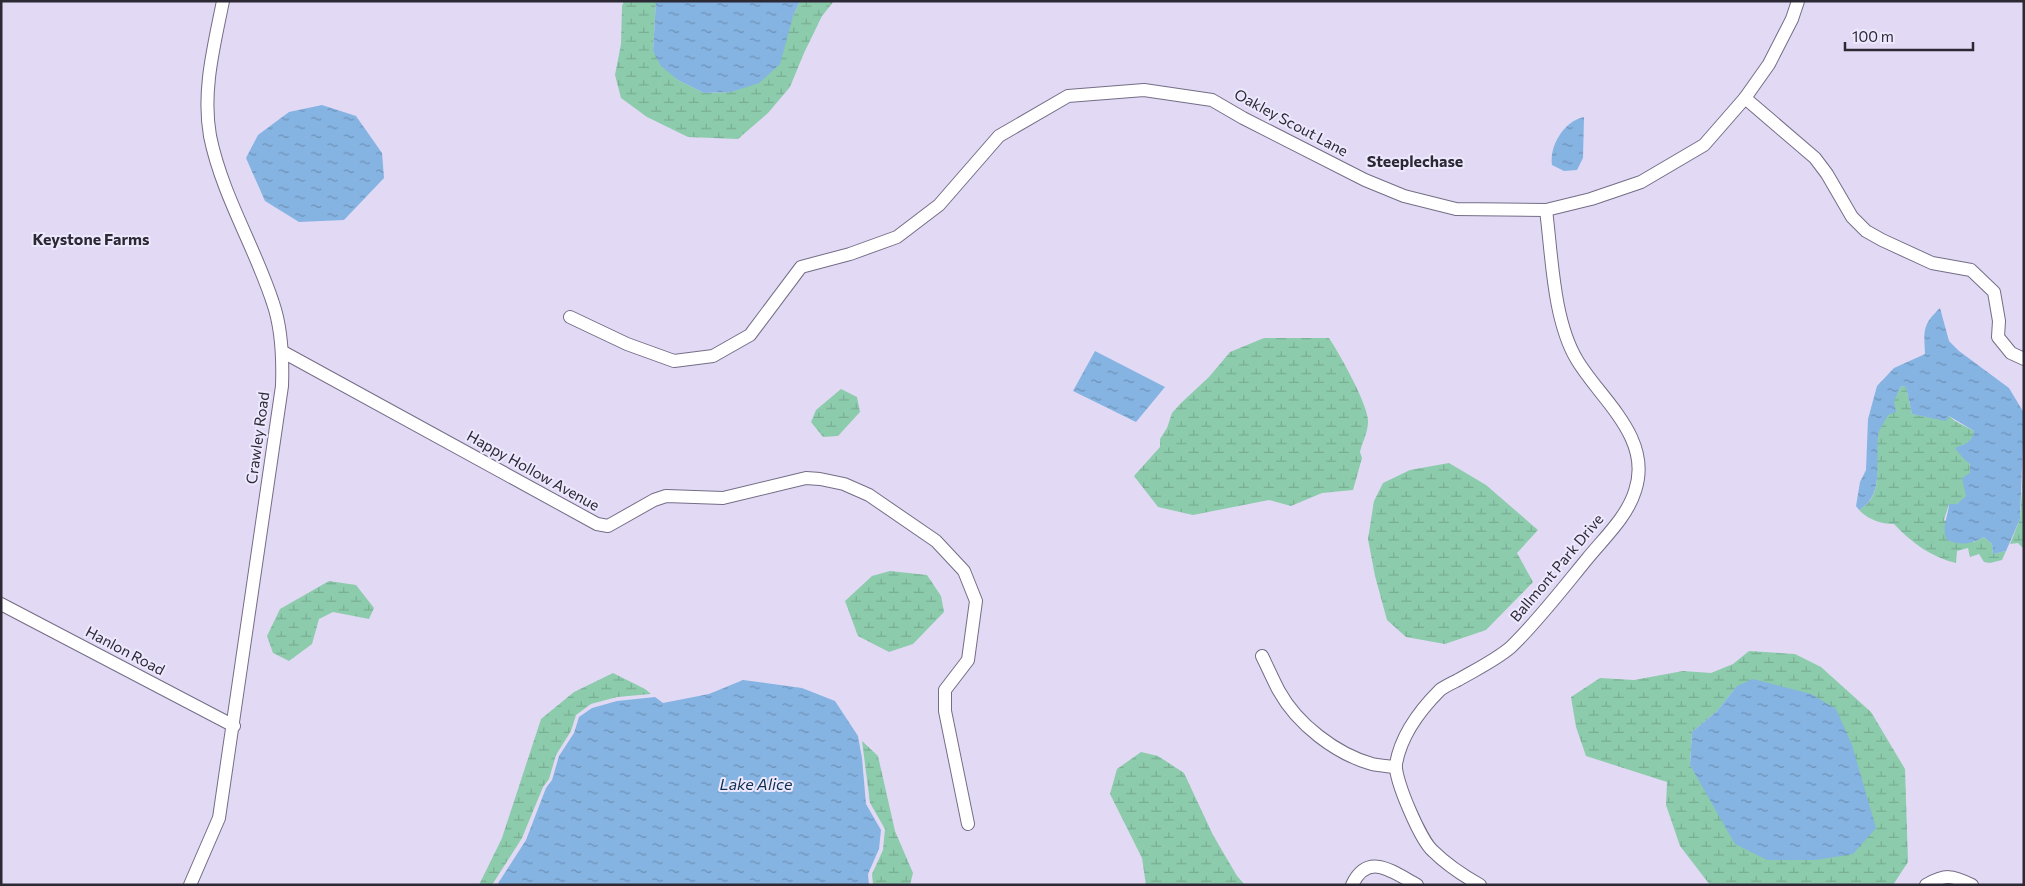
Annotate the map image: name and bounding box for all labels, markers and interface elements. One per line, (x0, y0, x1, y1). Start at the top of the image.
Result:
scale bar (1845, 20, 1972, 52)
text: 100 m (1852, 27, 1894, 45)
street label: Oakley Scout Lane (1232, 85, 1351, 160)
district label: Steeplechase (1367, 151, 1463, 170)
district label: Keystone Farms (33, 229, 149, 248)
street label: Crawley Road (242, 391, 272, 485)
street label: Happy Hollow Avenue (464, 426, 603, 514)
street label: Ballmont Park Drive (1506, 510, 1607, 625)
street label: Hanlon Road (83, 622, 168, 678)
water label: Lake Alice (720, 774, 793, 793)

